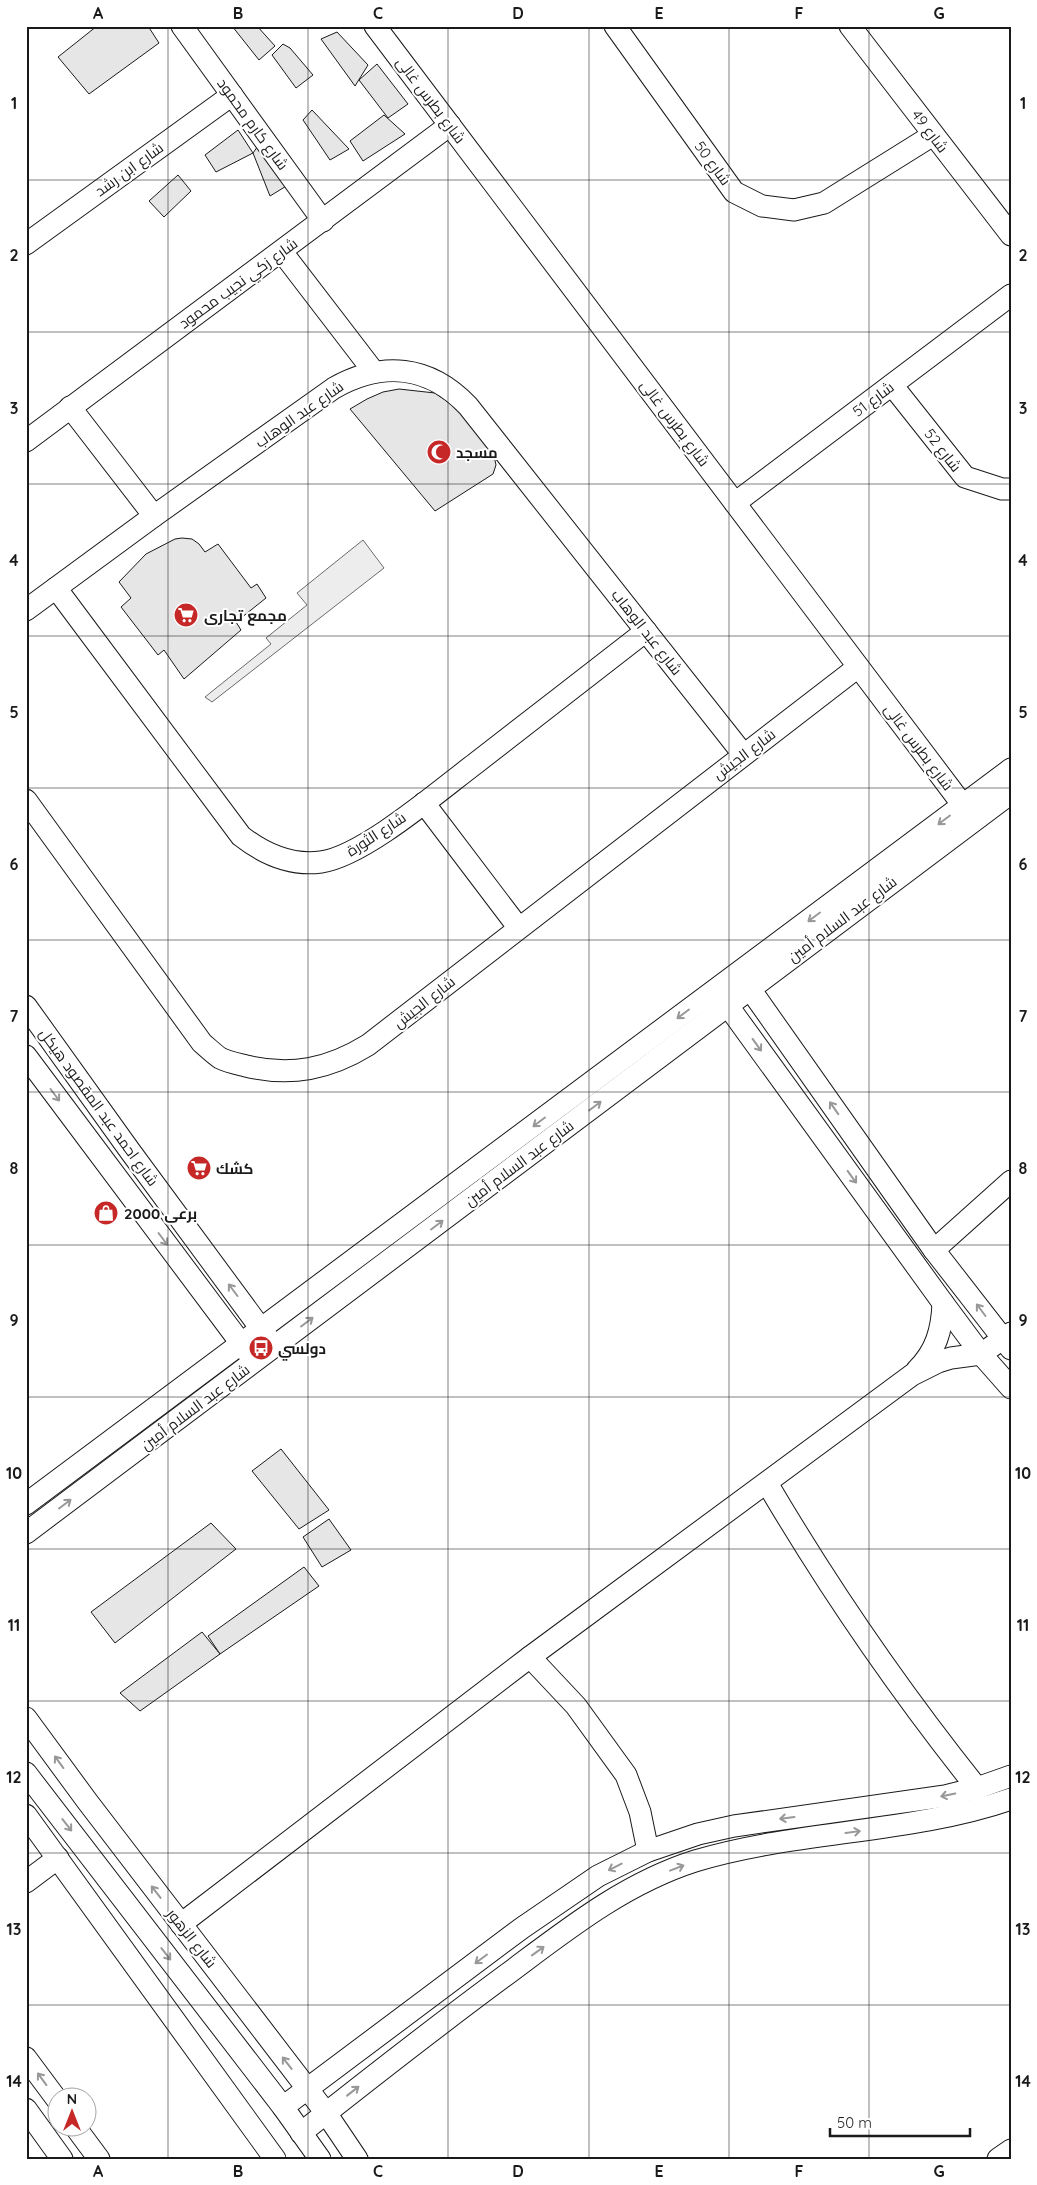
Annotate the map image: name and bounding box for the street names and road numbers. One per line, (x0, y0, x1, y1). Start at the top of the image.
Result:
street label: شارع بطرس غالى (391, 53, 470, 148)
street label: شارع كارم محمود (212, 74, 293, 175)
street label: شارع 49 (906, 106, 952, 158)
street label: شارع 50 (689, 137, 735, 190)
street label: شارع ابن رشد (91, 138, 168, 202)
street label: شارع زكي نجيب محمود (175, 233, 303, 335)
street label: شارع بطرس غالى (635, 376, 714, 471)
street label: شارع عبد الوهاب (251, 377, 348, 453)
street label: شارع 51 (849, 377, 899, 422)
street label: شارع 52 (919, 425, 966, 477)
street label: شارع عبد الوهاب (606, 585, 686, 680)
street label: شارع بطرس غالى (879, 700, 958, 795)
street label: شارع الجيش (709, 724, 780, 785)
street label: شارع الثورة (343, 808, 410, 862)
street label: شارع عبد السلام أمين (784, 872, 902, 968)
street label: شارع الجيش (389, 972, 460, 1034)
street label: شارع احمد عبد المقصود هيكل (34, 1024, 163, 1191)
street label: شارع عبد السلام أمين (461, 1116, 579, 1212)
street label: شارع عبد السلام أمين (137, 1360, 255, 1456)
street label: شارع الزهور (161, 1904, 221, 1973)

